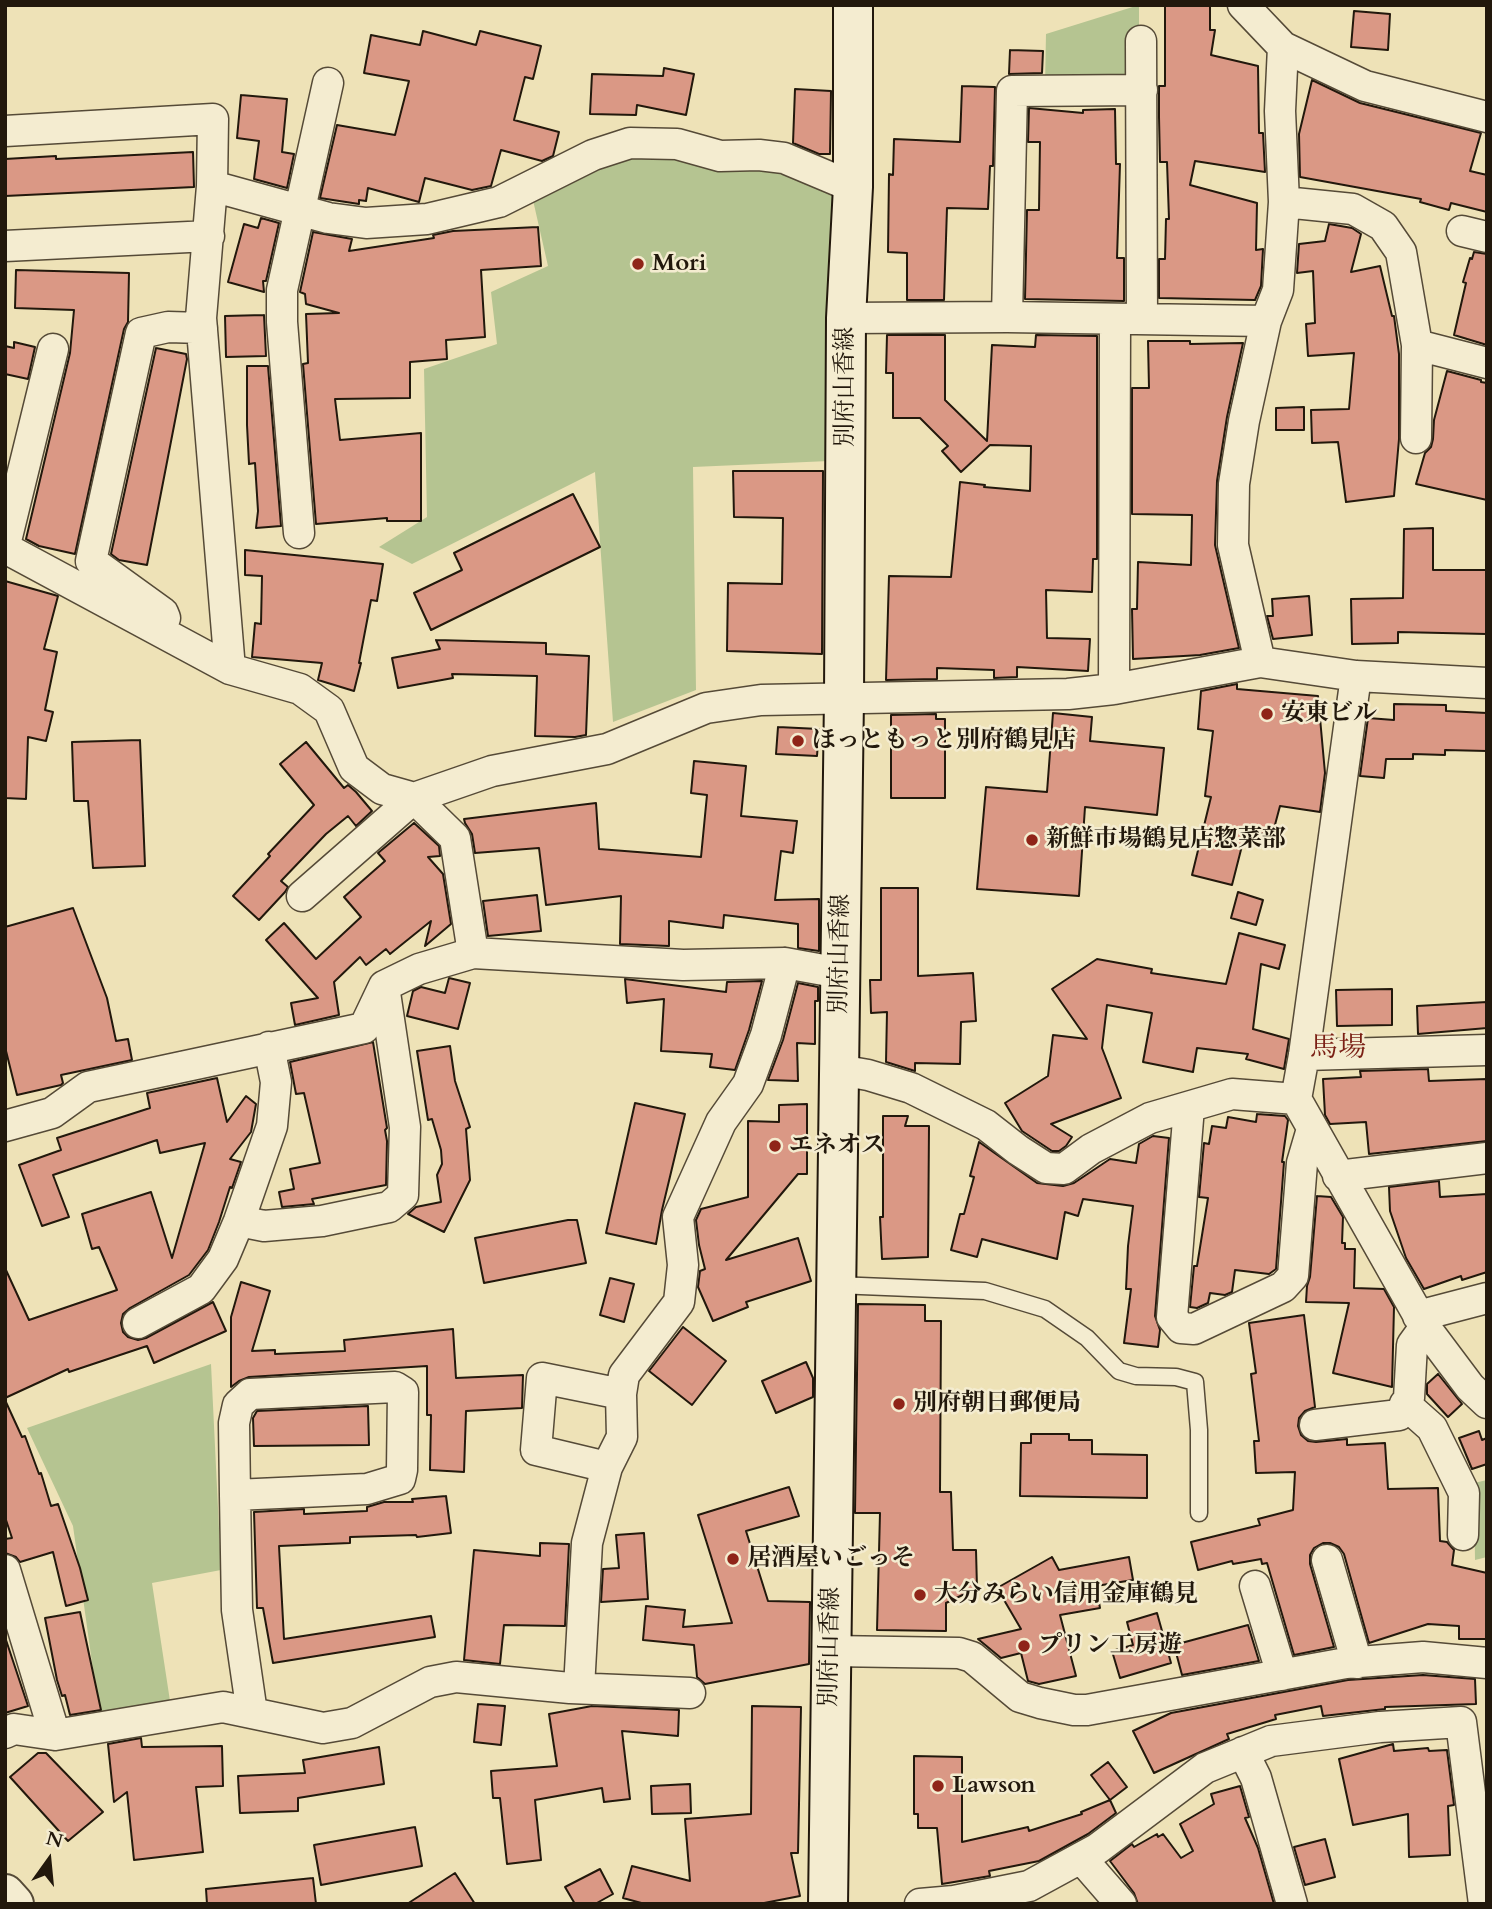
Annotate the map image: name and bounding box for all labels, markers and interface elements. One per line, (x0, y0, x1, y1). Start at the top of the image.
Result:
place label: Mori (652, 250, 706, 278)
marker: Mori (630, 256, 646, 272)
street label: 別府山香線 (832, 327, 860, 447)
place label: 安東ビル (1281, 700, 1377, 728)
marker: 安東ビル (1259, 706, 1275, 722)
place label: ほっともっと別府鶴見店 (812, 727, 1076, 755)
marker: ほっともっと別府鶴見店 (790, 733, 806, 749)
place label: 新鮮市場鶴見店惣菜部 (1046, 826, 1286, 854)
marker: 新鮮市場鶴見店惣菜部 (1024, 832, 1040, 848)
street label: 別府山香線 (826, 894, 856, 1014)
district label: 馬場 (1310, 1033, 1366, 1067)
place label: エネオス (789, 1132, 885, 1160)
marker: エネオス (767, 1138, 783, 1154)
place label: 別府朝日郵便局 (913, 1390, 1081, 1418)
marker: 別府朝日郵便局 (891, 1396, 907, 1412)
place label: 居酒屋いごっそ (747, 1545, 915, 1573)
marker: 居酒屋いごっそ (725, 1551, 741, 1567)
place label: 大分みらい信用金庫鶴見 (934, 1581, 1198, 1609)
street label: 別府山香線 (816, 1587, 846, 1707)
marker: 大分みらい信用金庫鶴見 (912, 1587, 928, 1603)
place label: プリン工房遊 (1038, 1632, 1182, 1660)
marker: プリン工房遊 (1016, 1638, 1032, 1654)
place label: Lawson (952, 1772, 1036, 1800)
marker: Lawson (930, 1778, 946, 1794)
north arrow (14, 1825, 84, 1895)
text: N (43, 1825, 66, 1854)

